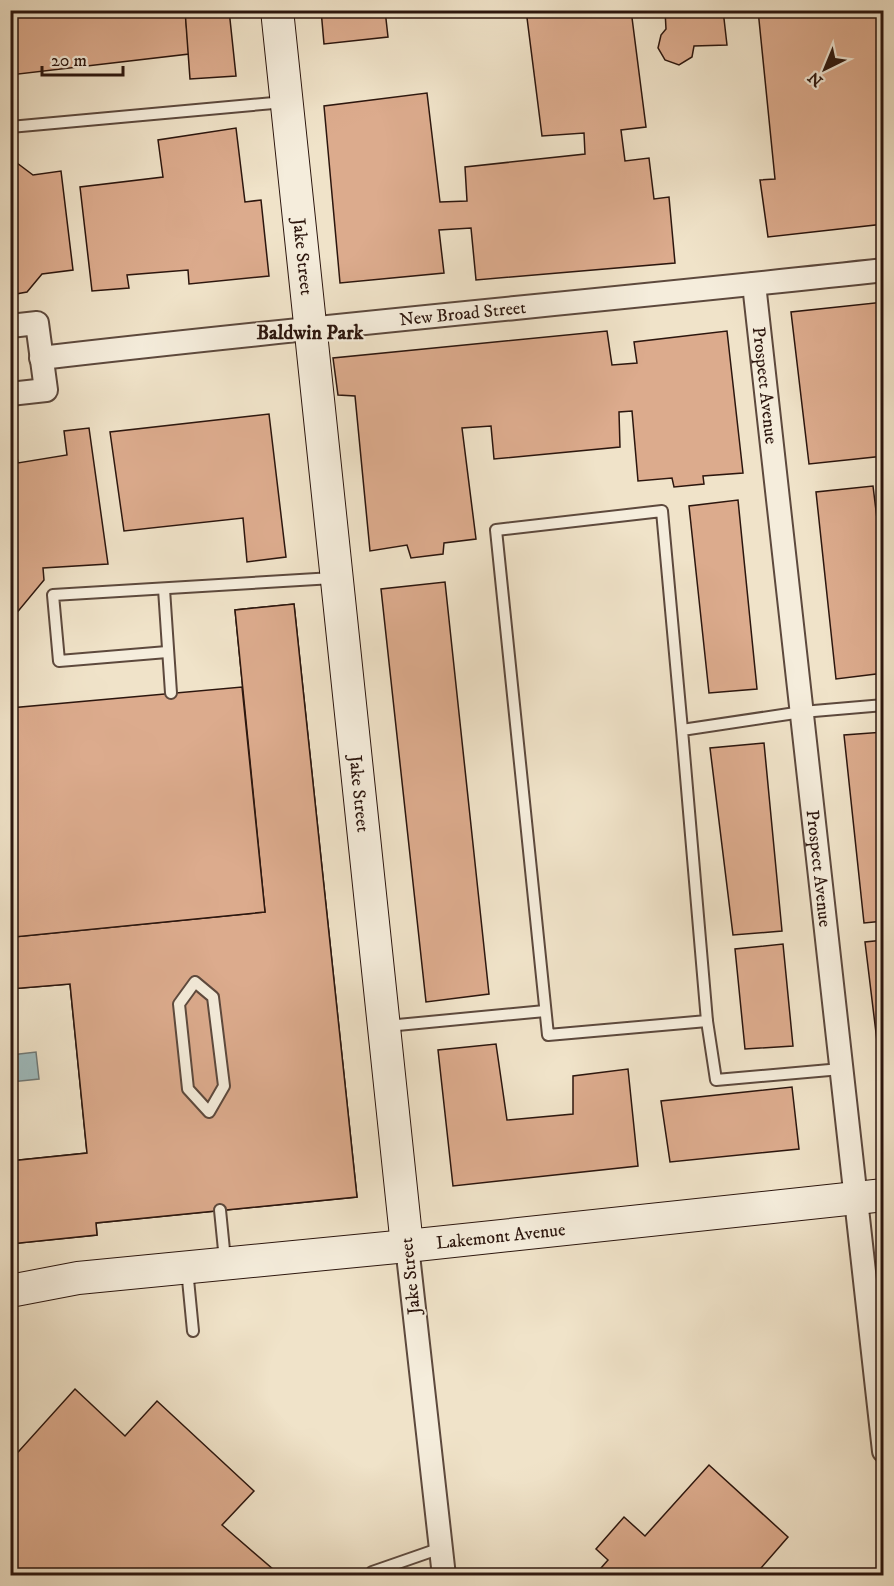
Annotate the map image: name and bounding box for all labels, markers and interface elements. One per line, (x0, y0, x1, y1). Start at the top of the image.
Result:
scale bar (42, 39, 123, 77)
north arrow (795, 39, 855, 99)
text: 20 m (51, 50, 87, 72)
text: N (804, 67, 827, 91)
street label: Jake Street (287, 215, 317, 296)
street label: New Broad Street (398, 297, 527, 332)
district label: Baldwin Park (256, 321, 365, 346)
street label: Prospect Avenue (747, 326, 782, 445)
street label: Jake Street (343, 752, 373, 834)
street label: Prospect Avenue (801, 809, 836, 928)
street label: Lakemont Avenue (435, 1219, 567, 1255)
street label: Jake Street (396, 1236, 426, 1317)

